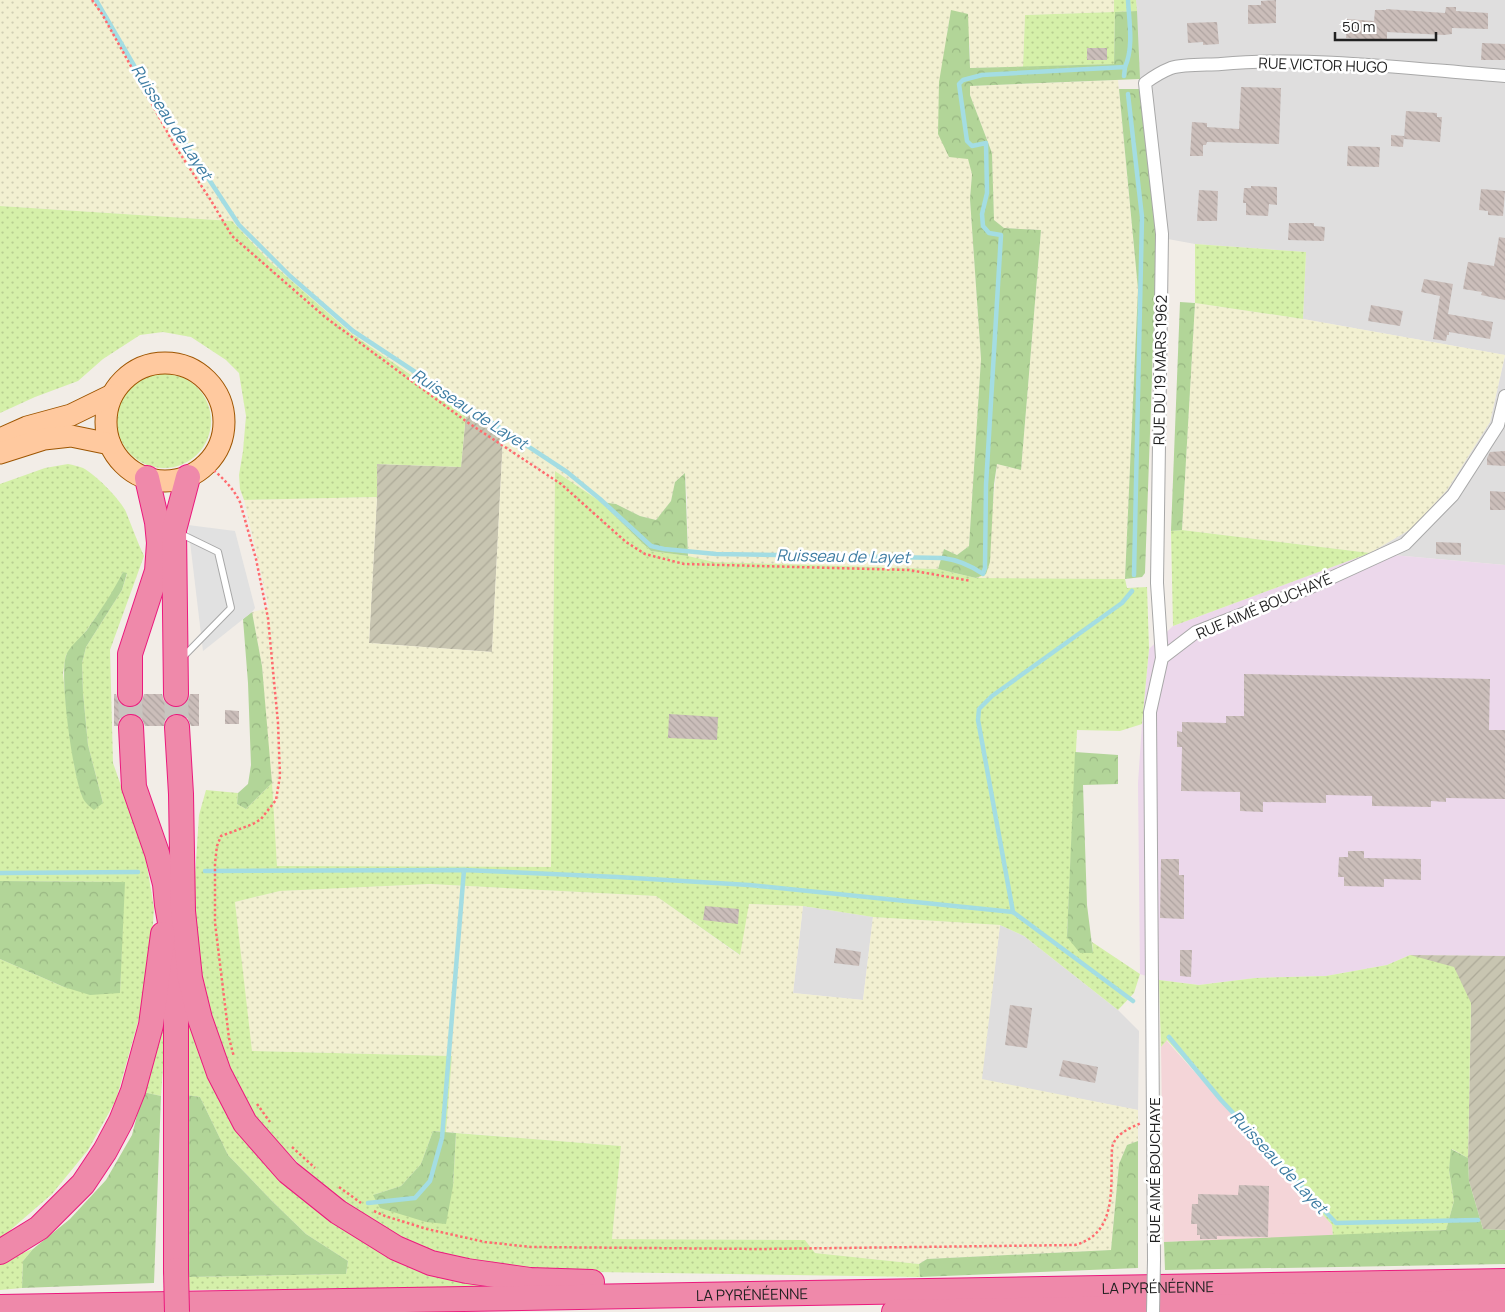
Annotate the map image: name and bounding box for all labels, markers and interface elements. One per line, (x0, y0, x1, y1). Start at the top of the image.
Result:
scale bar (1335, 10, 1436, 42)
text: 50 m (1342, 16, 1376, 37)
street label: RUE VICTOR HUGO (1258, 52, 1388, 78)
water label: Ruisseau de Layet (126, 60, 218, 185)
street label: RUE DU 19 MARS 1962 (1148, 295, 1172, 445)
water label: Ruisseau de Layet (408, 363, 533, 455)
water label: Ruisseau de Layet (776, 544, 911, 568)
street label: RUE AIMÉ BOUCHAYÉ (1193, 568, 1335, 644)
street label: RUE AIMÉ BOUCHAYE (1144, 1097, 1165, 1243)
water label: Ruisseau de Layet (1225, 1106, 1334, 1219)
street label: LA PYRÉNÉENNE (1102, 1276, 1214, 1298)
street label: LA PYRÉNÉENNE (696, 1283, 808, 1305)

